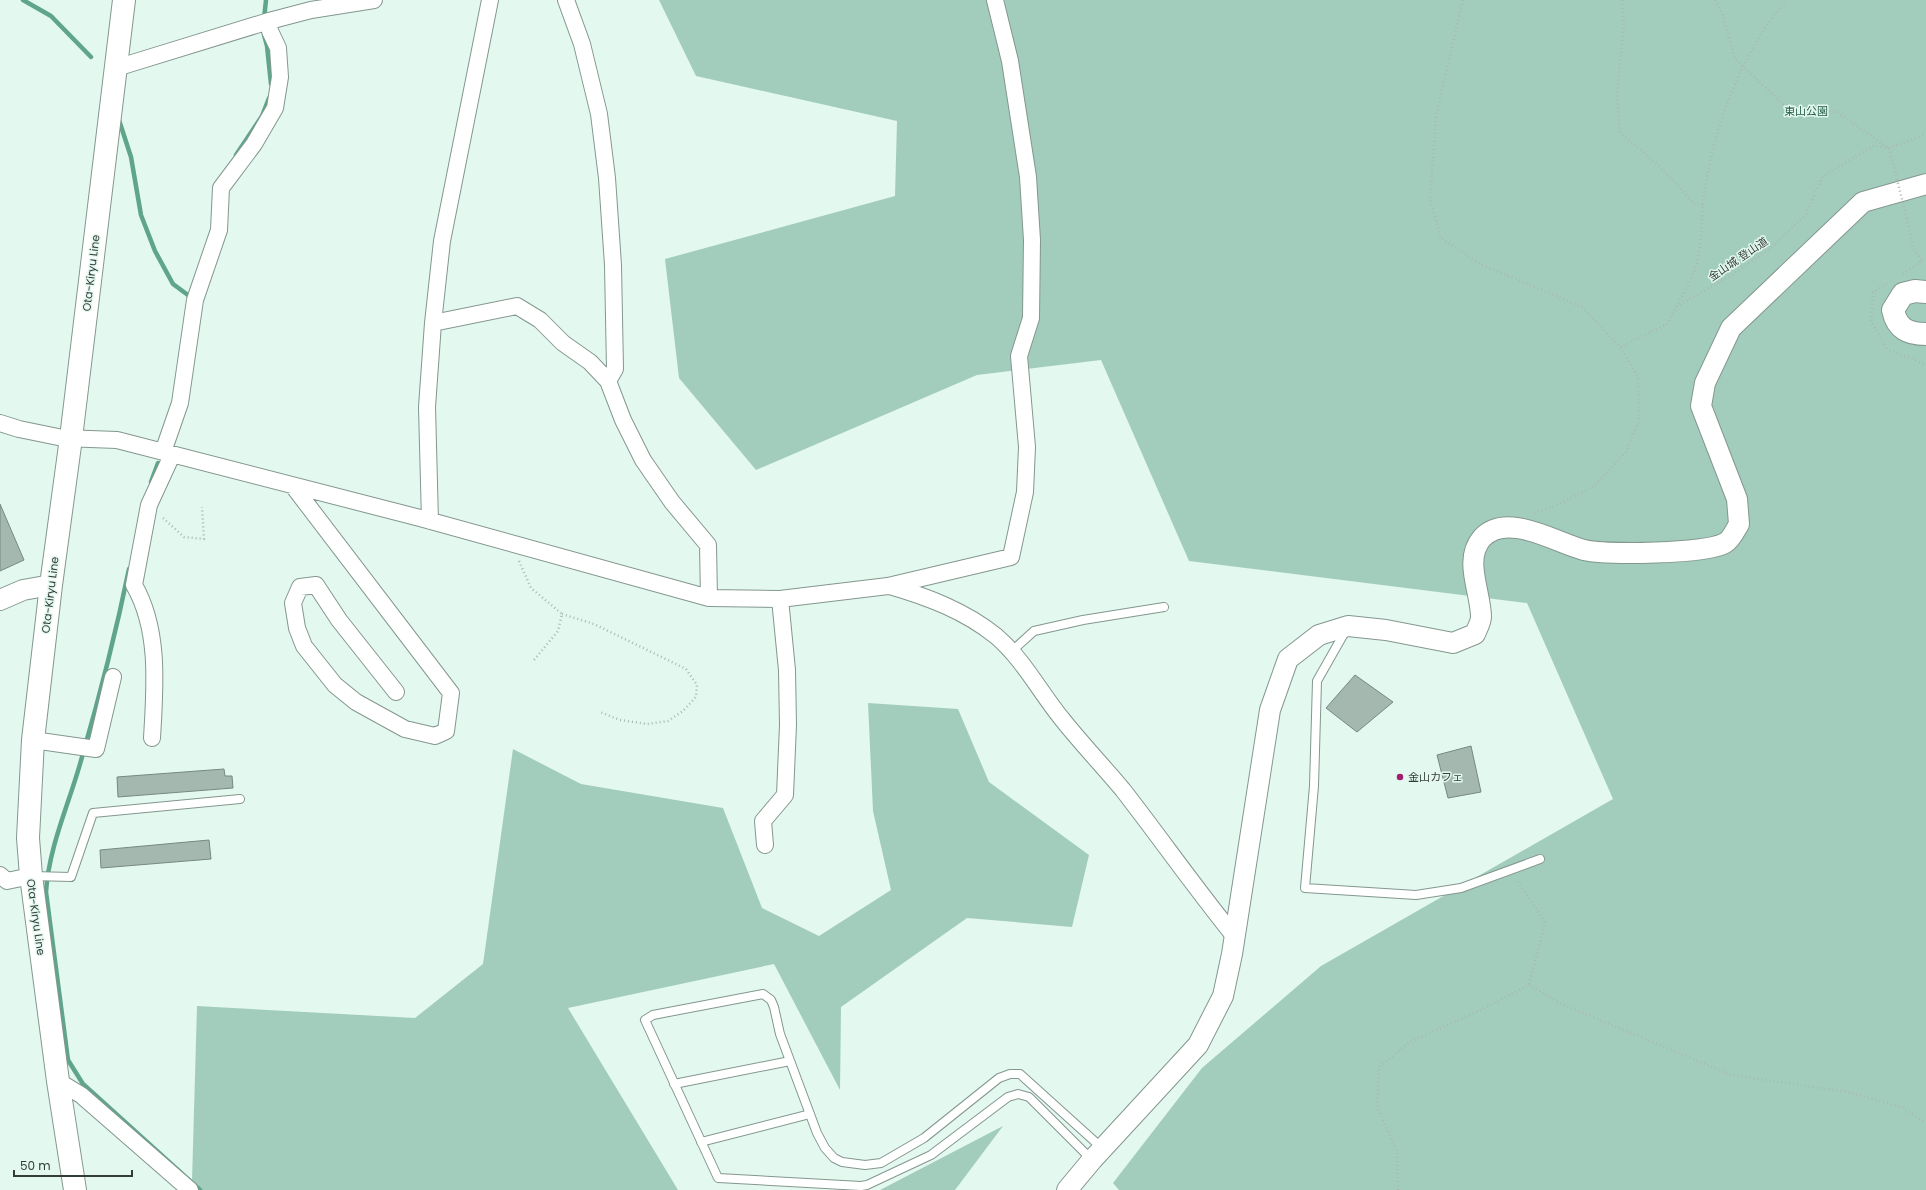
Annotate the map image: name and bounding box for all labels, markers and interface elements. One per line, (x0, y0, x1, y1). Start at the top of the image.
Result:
park label: 東山公園 (1784, 103, 1828, 119)
street label: 金山城 登山道 (1705, 233, 1771, 285)
street label: Ota-Kiryu Line (78, 234, 104, 312)
street label: Ota-Kiryu Line (37, 556, 63, 634)
place label: 金山カフェ (1408, 769, 1463, 785)
marker: 金山カフェ (1395, 772, 1405, 782)
street label: Ota-Kiryu Line (23, 878, 49, 956)
scale bar (14, 1152, 132, 1178)
text: 50 m (20, 1157, 51, 1174)

